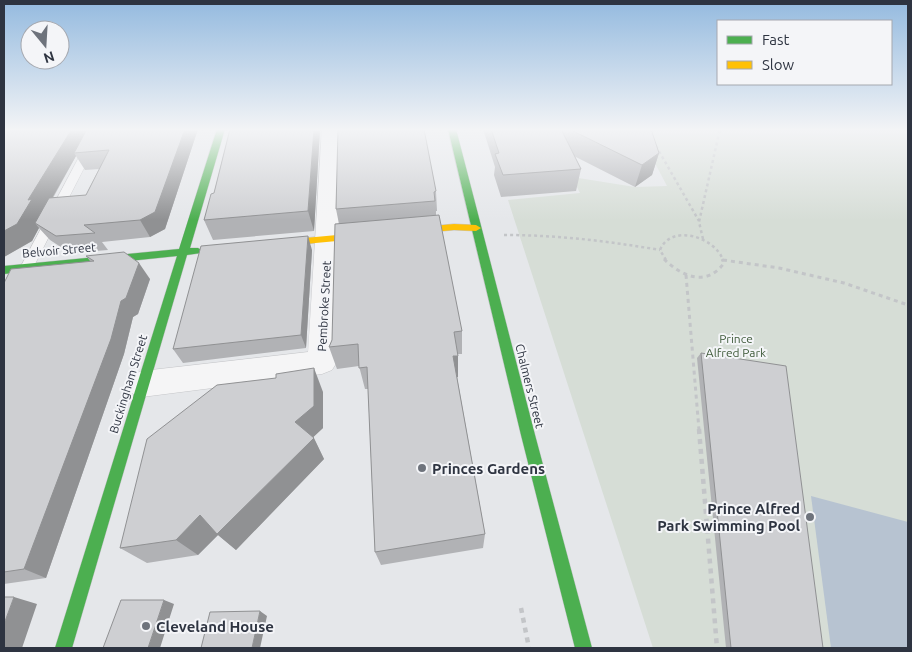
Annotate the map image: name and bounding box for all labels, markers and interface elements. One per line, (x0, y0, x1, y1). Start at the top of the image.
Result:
north arrow (20, 20, 70, 70)
legend (717, 20, 892, 85)
text: Fast (762, 31, 790, 48)
text: N (42, 48, 56, 67)
text: Slow (762, 56, 795, 73)
street label: Belvoir Street (22, 240, 97, 260)
street label: Pembroke Street (315, 260, 333, 352)
park label: Prince Alfred Park (706, 332, 766, 359)
street label: Buckingham Street (107, 333, 149, 435)
street label: Chalmers Street (513, 342, 547, 430)
place label: Princes Gardens (432, 460, 545, 477)
marker: Princes Gardens (416, 462, 428, 474)
place label: Prince Alfred Park Swimming Pool (657, 500, 800, 534)
marker: Prince Alfred Park Swimming Pool (804, 511, 816, 523)
place label: Cleveland House (156, 618, 274, 635)
marker: Cleveland House (140, 620, 152, 632)

